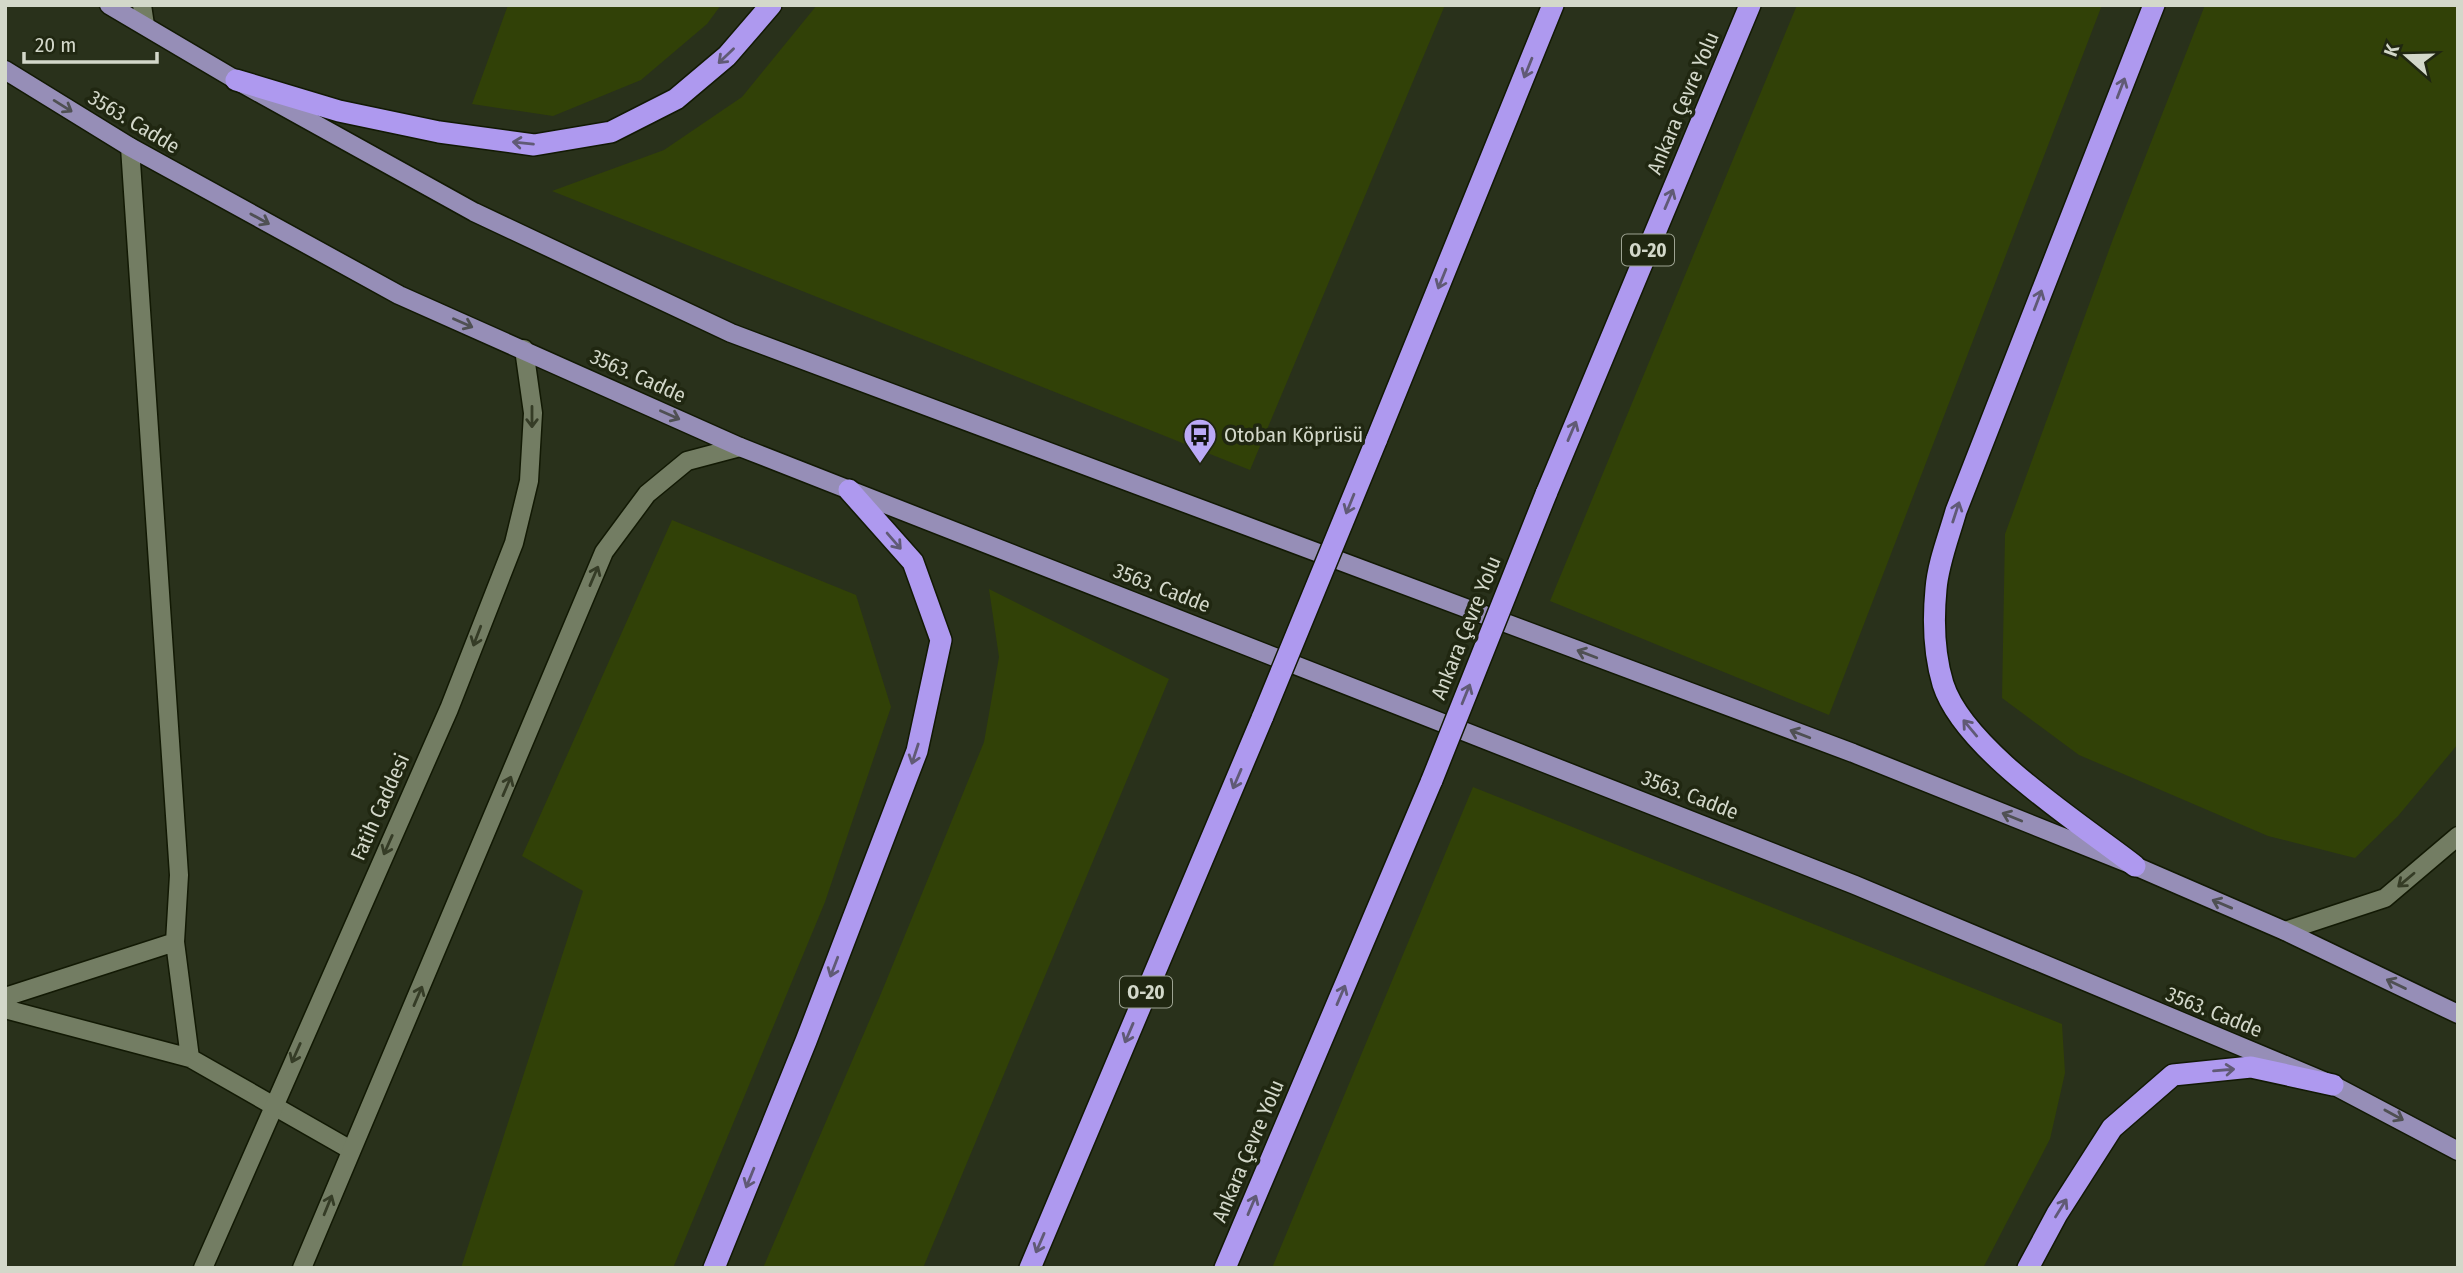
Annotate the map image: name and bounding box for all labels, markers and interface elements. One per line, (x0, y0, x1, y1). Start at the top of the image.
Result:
scale bar (24, 21, 158, 65)
north arrow (2372, 21, 2442, 91)
street label: Ankara Çevre Yolu (1641, 28, 1725, 178)
text: 20 m (35, 32, 76, 58)
text: K (2379, 40, 2405, 59)
one-way arrow (717, 48, 734, 65)
one-way arrow (1520, 57, 1533, 79)
one-way arrow (2115, 78, 2128, 100)
street label: 3563. Cadde (84, 85, 184, 159)
one-way arrow (53, 99, 73, 113)
one-way arrow (513, 137, 535, 150)
one-way arrow (1664, 188, 1677, 210)
one-way arrow (250, 212, 270, 226)
road number: O-20 (1622, 234, 1674, 266)
one-way arrow (1434, 268, 1447, 289)
one-way arrow (2032, 290, 2045, 311)
one-way arrow (452, 317, 473, 330)
street label: 3563. Cadde (586, 343, 690, 409)
one-way arrow (525, 405, 539, 428)
one-way arrow (659, 409, 681, 422)
bus stop icon: Otoban Köprüsü (1181, 416, 1219, 465)
one-way arrow (1566, 421, 1579, 442)
place label: Otoban Köprüsü (1224, 422, 1363, 448)
one-way arrow (1343, 492, 1356, 514)
one-way arrow (1951, 502, 1963, 524)
one-way arrow (886, 532, 902, 550)
street label: Ankara Çevre Yolu (1425, 552, 1507, 704)
street label: 3563. Cadde (1110, 558, 1214, 618)
one-way arrow (588, 566, 601, 587)
one-way arrow (470, 624, 483, 646)
one-way arrow (1577, 646, 1599, 659)
one-way arrow (1461, 684, 1474, 706)
one-way arrow (1962, 719, 1978, 737)
one-way arrow (1790, 726, 1812, 739)
one-way arrow (908, 743, 921, 765)
street label: Fatih Caddesi (345, 750, 415, 864)
street label: 3563. Cadde (1638, 765, 1742, 825)
one-way arrow (1229, 767, 1242, 789)
one-way arrow (501, 776, 514, 797)
one-way arrow (2002, 810, 2023, 823)
one-way arrow (381, 834, 394, 855)
one-way arrow (2397, 872, 2415, 888)
one-way arrow (2212, 897, 2233, 910)
one-way arrow (827, 955, 840, 977)
road number: O-20 (1120, 976, 1172, 1008)
one-way arrow (2386, 977, 2407, 990)
street label: 3563. Cadde (2162, 981, 2266, 1043)
one-way arrow (412, 985, 425, 1007)
one-way arrow (1335, 985, 1348, 1007)
one-way arrow (1122, 1022, 1135, 1044)
one-way arrow (289, 1042, 302, 1063)
one-way arrow (2213, 1063, 2235, 1076)
street label: Ankara Çevre Yolu (1206, 1076, 1290, 1226)
one-way arrow (2384, 1109, 2404, 1123)
one-way arrow (743, 1167, 756, 1188)
one-way arrow (323, 1194, 336, 1216)
one-way arrow (1246, 1195, 1259, 1216)
one-way arrow (2053, 1199, 2068, 1218)
one-way arrow (1033, 1232, 1046, 1253)

